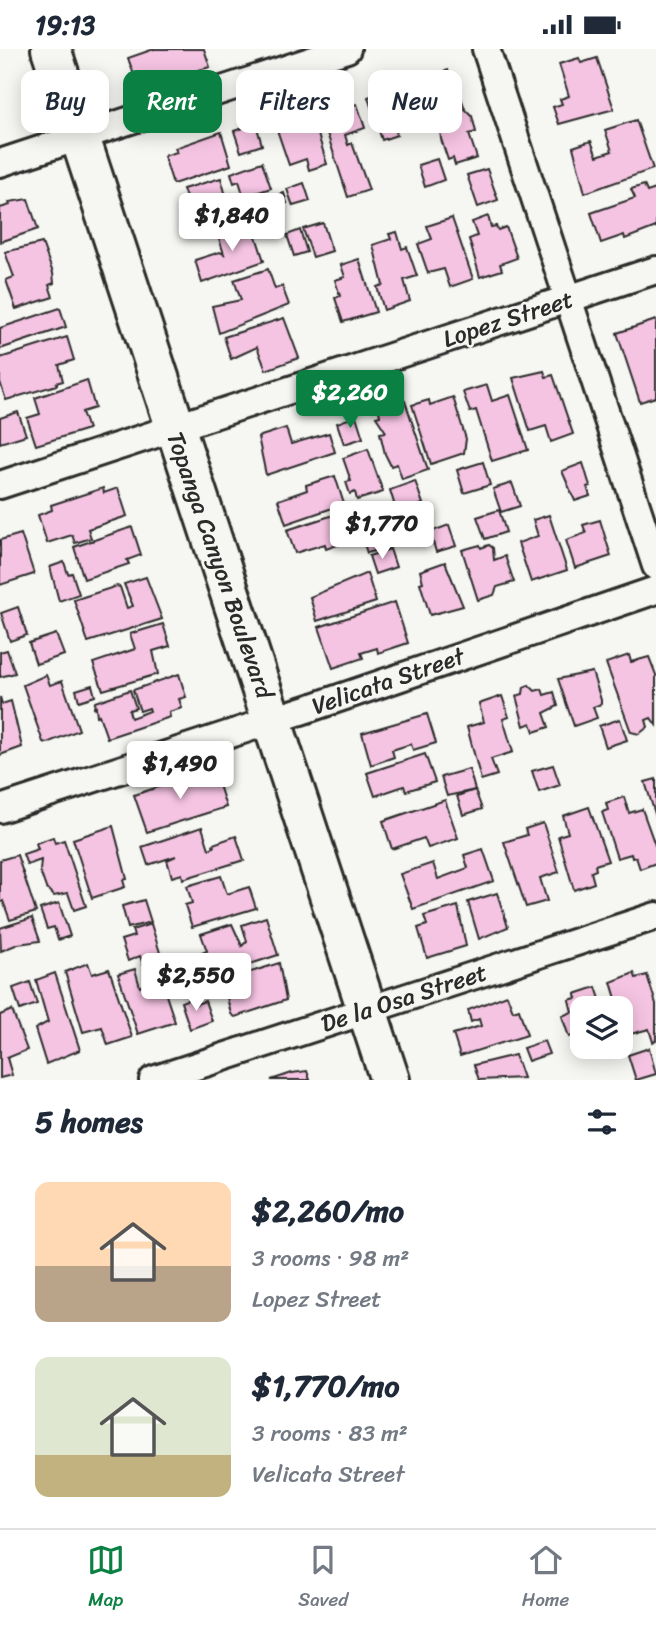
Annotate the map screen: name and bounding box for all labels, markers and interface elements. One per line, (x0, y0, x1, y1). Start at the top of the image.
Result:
text: 19:13 (35, 2, 95, 48)
chip: Buy (21, 70, 109, 133)
chip: Rent (123, 70, 222, 133)
chip: Filters (236, 70, 354, 133)
chip: New (368, 70, 462, 133)
pin: $1,840 (175, 193, 289, 253)
text: $1,840 (195, 195, 269, 236)
street label: Lopez Street (437, 278, 579, 360)
pin: $2,260 (293, 371, 407, 430)
text: $2,260 (312, 372, 388, 413)
street label: Topanga Canyon Boulevard (155, 426, 286, 706)
pin: $1,770 (325, 501, 439, 561)
text: $1,770 (346, 503, 418, 544)
street label: Velicata Street (306, 635, 471, 727)
pin: $1,490 (123, 741, 237, 801)
text: $1,490 (143, 743, 217, 784)
street label: De la Osa Street (315, 951, 493, 1045)
pin: $2,550 (139, 953, 253, 1013)
text: $2,550 (157, 955, 235, 996)
map controls (570, 996, 633, 1059)
button: layers (570, 996, 633, 1059)
text: 5 homes (35, 1095, 143, 1149)
icon: filters (583, 1103, 621, 1141)
text: $2,260/mo (252, 1184, 404, 1238)
icon: home (91, 1210, 175, 1294)
text: 3 rooms · 98 m² (252, 1238, 409, 1279)
text: Lopez Street (252, 1279, 381, 1320)
text: $1,770/mo (252, 1359, 400, 1413)
icon: home (91, 1385, 175, 1469)
text: 3 rooms · 83 m² (252, 1413, 408, 1454)
text: Velicata Street (252, 1454, 404, 1495)
tab: Map (87, 1541, 125, 1616)
tab: Saved (298, 1541, 348, 1616)
tab: Home (522, 1541, 569, 1616)

